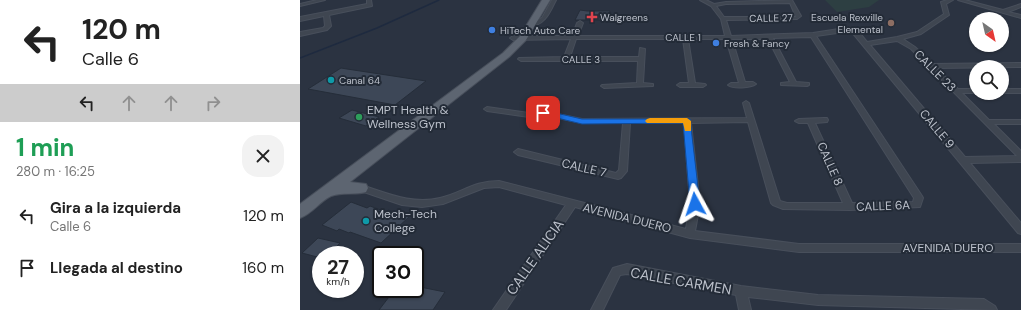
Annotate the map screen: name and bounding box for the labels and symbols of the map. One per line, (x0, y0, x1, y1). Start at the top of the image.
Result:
place label: Walgreens (600, 11, 648, 24)
street label: CALLE 27 (749, 11, 793, 25)
place label: Escuela Rexville Elemental (811, 11, 883, 36)
marker: Walgreens (587, 12, 597, 22)
north arrow (969, 12, 1009, 52)
marker: Escuela Rexville Elemental (886, 18, 896, 28)
place label: HiTech Auto Care (500, 24, 580, 37)
marker: HiTech Auto Care (487, 25, 497, 35)
street label: CALLE 1 (665, 31, 701, 44)
place label: Fresh & Fancy (724, 37, 790, 50)
marker: Fresh & Fancy (711, 38, 721, 48)
street label: CALLE 23 (911, 47, 959, 95)
street label: CALLE 3 (562, 53, 600, 66)
place label: Canal 64 (339, 74, 380, 87)
marker: Canal 64 (326, 75, 336, 85)
pin (526, 96, 560, 130)
place label: EMPT Health & Wellness Gym (367, 102, 449, 132)
street label: CALLE 9 (916, 106, 958, 152)
marker: EMPT Health & Wellness Gym (354, 112, 364, 122)
street label: CALLE 8 (813, 140, 847, 188)
street label: CALLE 7 (560, 155, 608, 181)
position arrow (674, 183, 716, 225)
street label: CALLE 6A (856, 197, 910, 215)
street label: AVENIDA DUERO (581, 199, 673, 237)
place label: Mech-Tech College (374, 206, 437, 236)
marker: Mech-Tech College (361, 216, 371, 226)
street label: CALLE ALICIA (502, 216, 568, 298)
street label: AVENIDA DUERO (903, 240, 993, 256)
speed limit sign: 30 (372, 246, 424, 298)
street label: CALLE CARMEN (629, 263, 733, 299)

